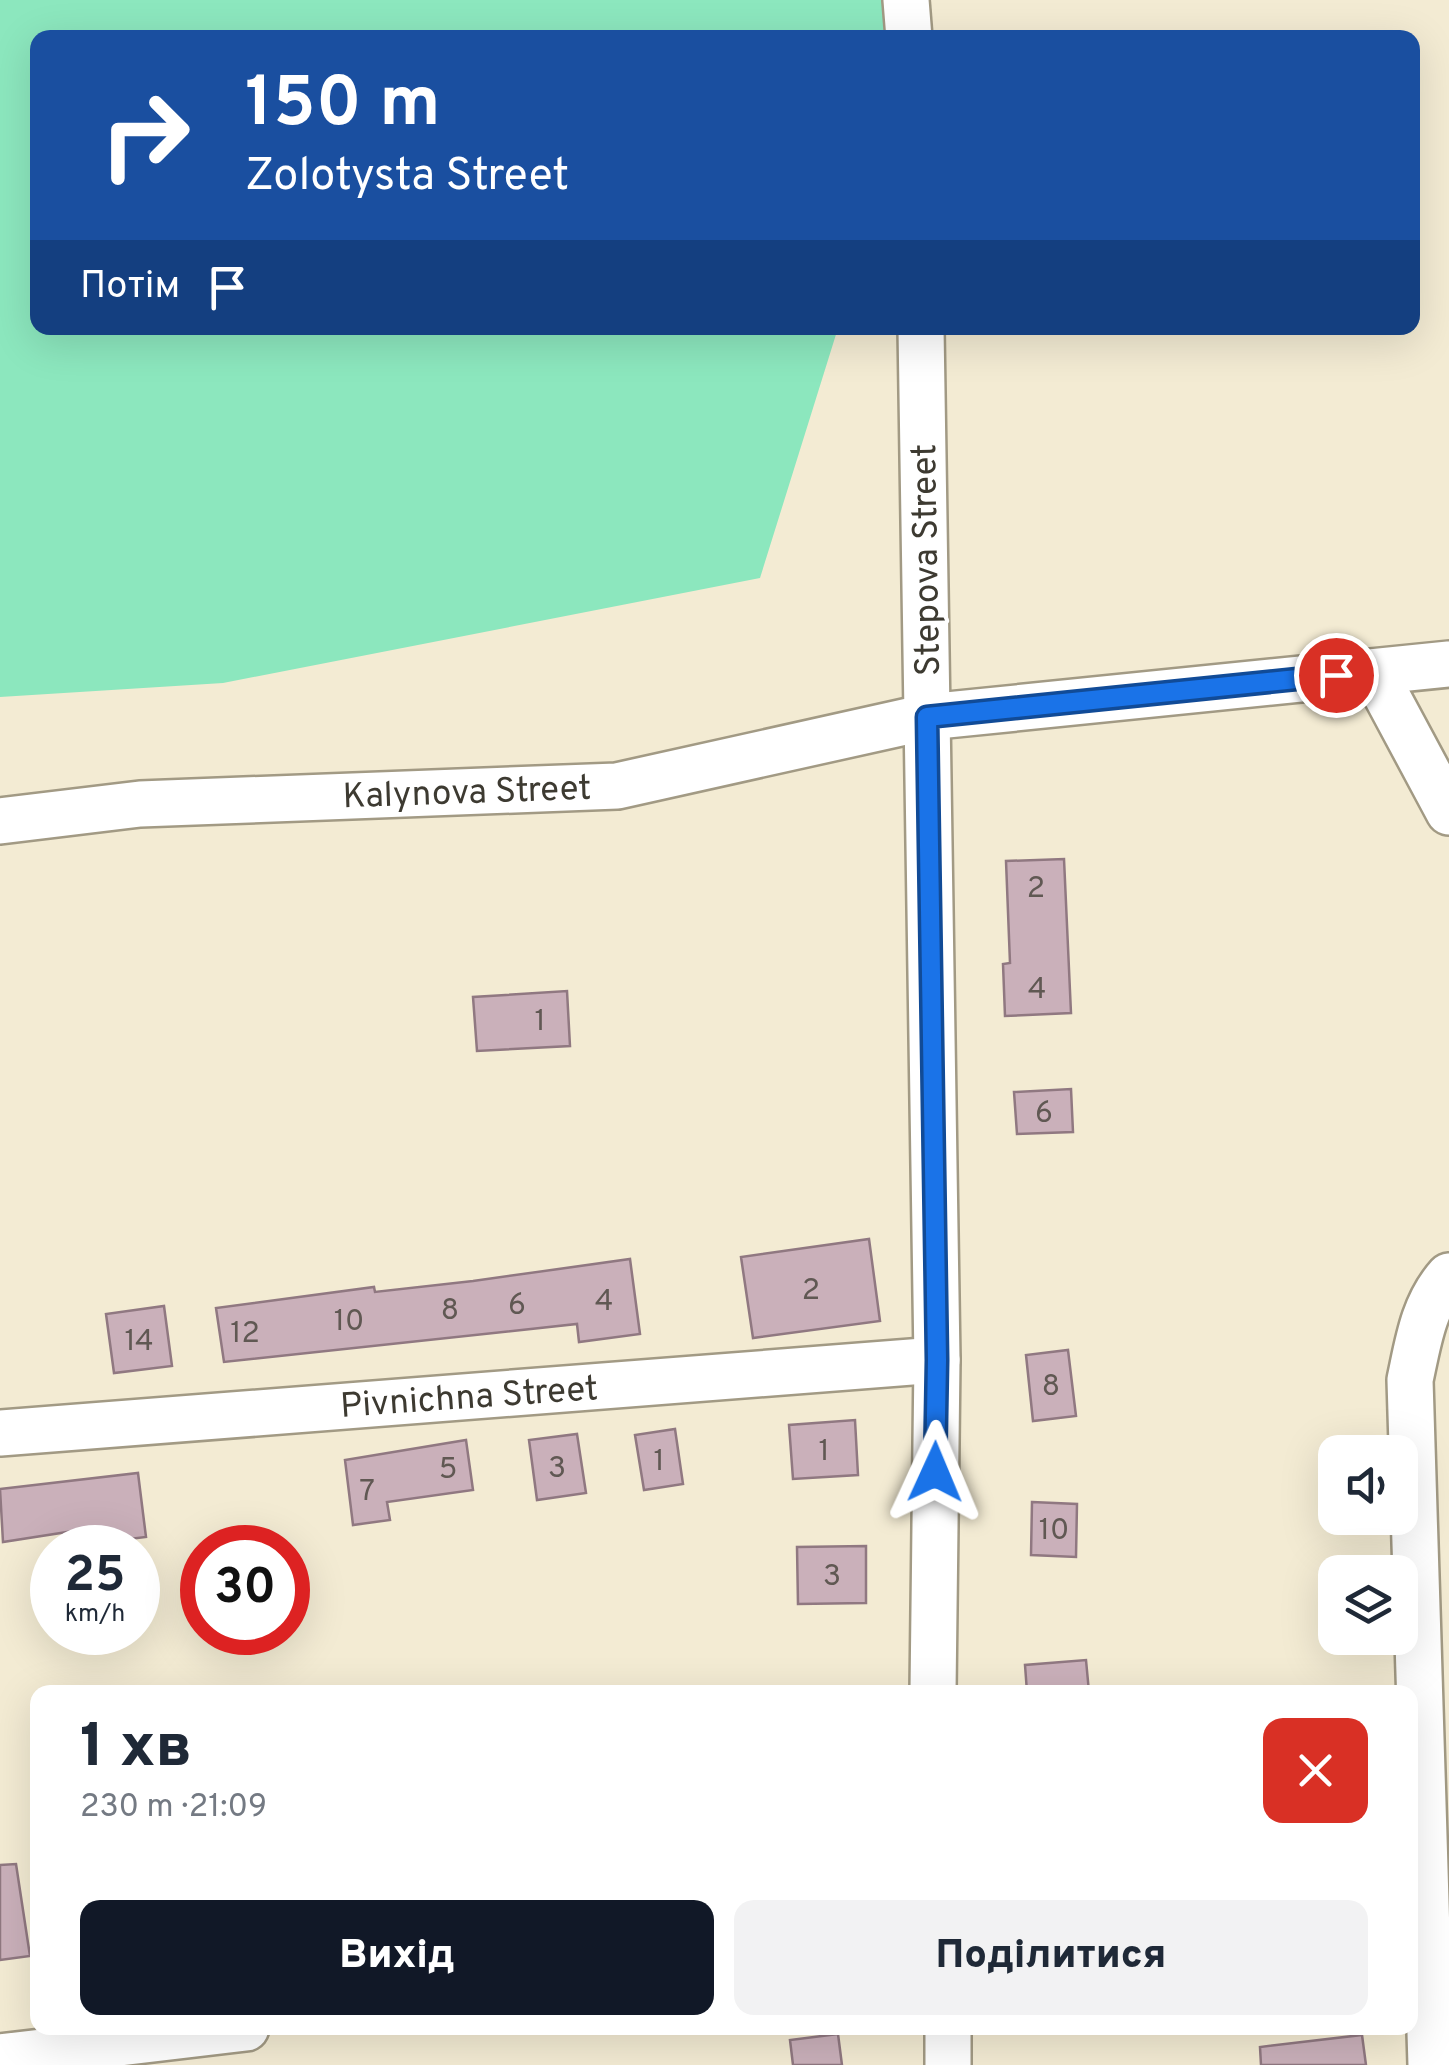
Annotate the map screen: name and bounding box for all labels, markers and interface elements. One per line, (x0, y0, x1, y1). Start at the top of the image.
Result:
text: 150 m (245, 62, 440, 151)
icon: right (80, 70, 210, 200)
text: Zolotysta Street (245, 149, 569, 206)
icon: arrive (200, 260, 255, 315)
text: Потім (80, 263, 180, 312)
street label: Stepova Street (904, 443, 952, 677)
pin (1294, 633, 1379, 718)
icon: arrive (1309, 648, 1364, 703)
street label: Kalynova Street (342, 768, 592, 820)
house number: 2 (1027, 871, 1045, 908)
house number: 4 (1028, 972, 1046, 1009)
house number: 1 (534, 1004, 546, 1041)
house number: 6 (1035, 1096, 1053, 1133)
house number: 2 (802, 1273, 820, 1310)
house number: 4 (595, 1284, 613, 1321)
house number: 6 (508, 1288, 526, 1325)
house number: 8 (441, 1293, 459, 1330)
house number: 10 (334, 1304, 364, 1341)
house number: 12 (230, 1316, 260, 1353)
house number: 14 (124, 1324, 154, 1361)
street label: Pivnichna Street (339, 1368, 600, 1430)
house number: 8 (1042, 1369, 1060, 1406)
position arrow (883, 1420, 987, 1524)
house number: 1 (818, 1434, 830, 1471)
map controls (1318, 1435, 1418, 1655)
button: sound (1318, 1435, 1418, 1535)
house number: 1 (653, 1444, 665, 1481)
house number: 3 (548, 1451, 566, 1488)
house number: 5 (439, 1452, 457, 1489)
house number: 7 (359, 1474, 375, 1511)
house number: 10 (1039, 1513, 1069, 1550)
speed limit sign: 30 (180, 1525, 310, 1655)
text: 25 (64, 1546, 126, 1609)
button: layers (1318, 1555, 1418, 1655)
house number: 3 (823, 1559, 841, 1596)
text: km/h (65, 1599, 125, 1631)
text: 1 хв (80, 1712, 192, 1788)
button: close (1263, 1718, 1368, 1823)
text: 230 m · 21:09 (80, 1788, 267, 1828)
button: Вихід (80, 1900, 714, 2015)
button: Поділитися (734, 1900, 1368, 2015)

